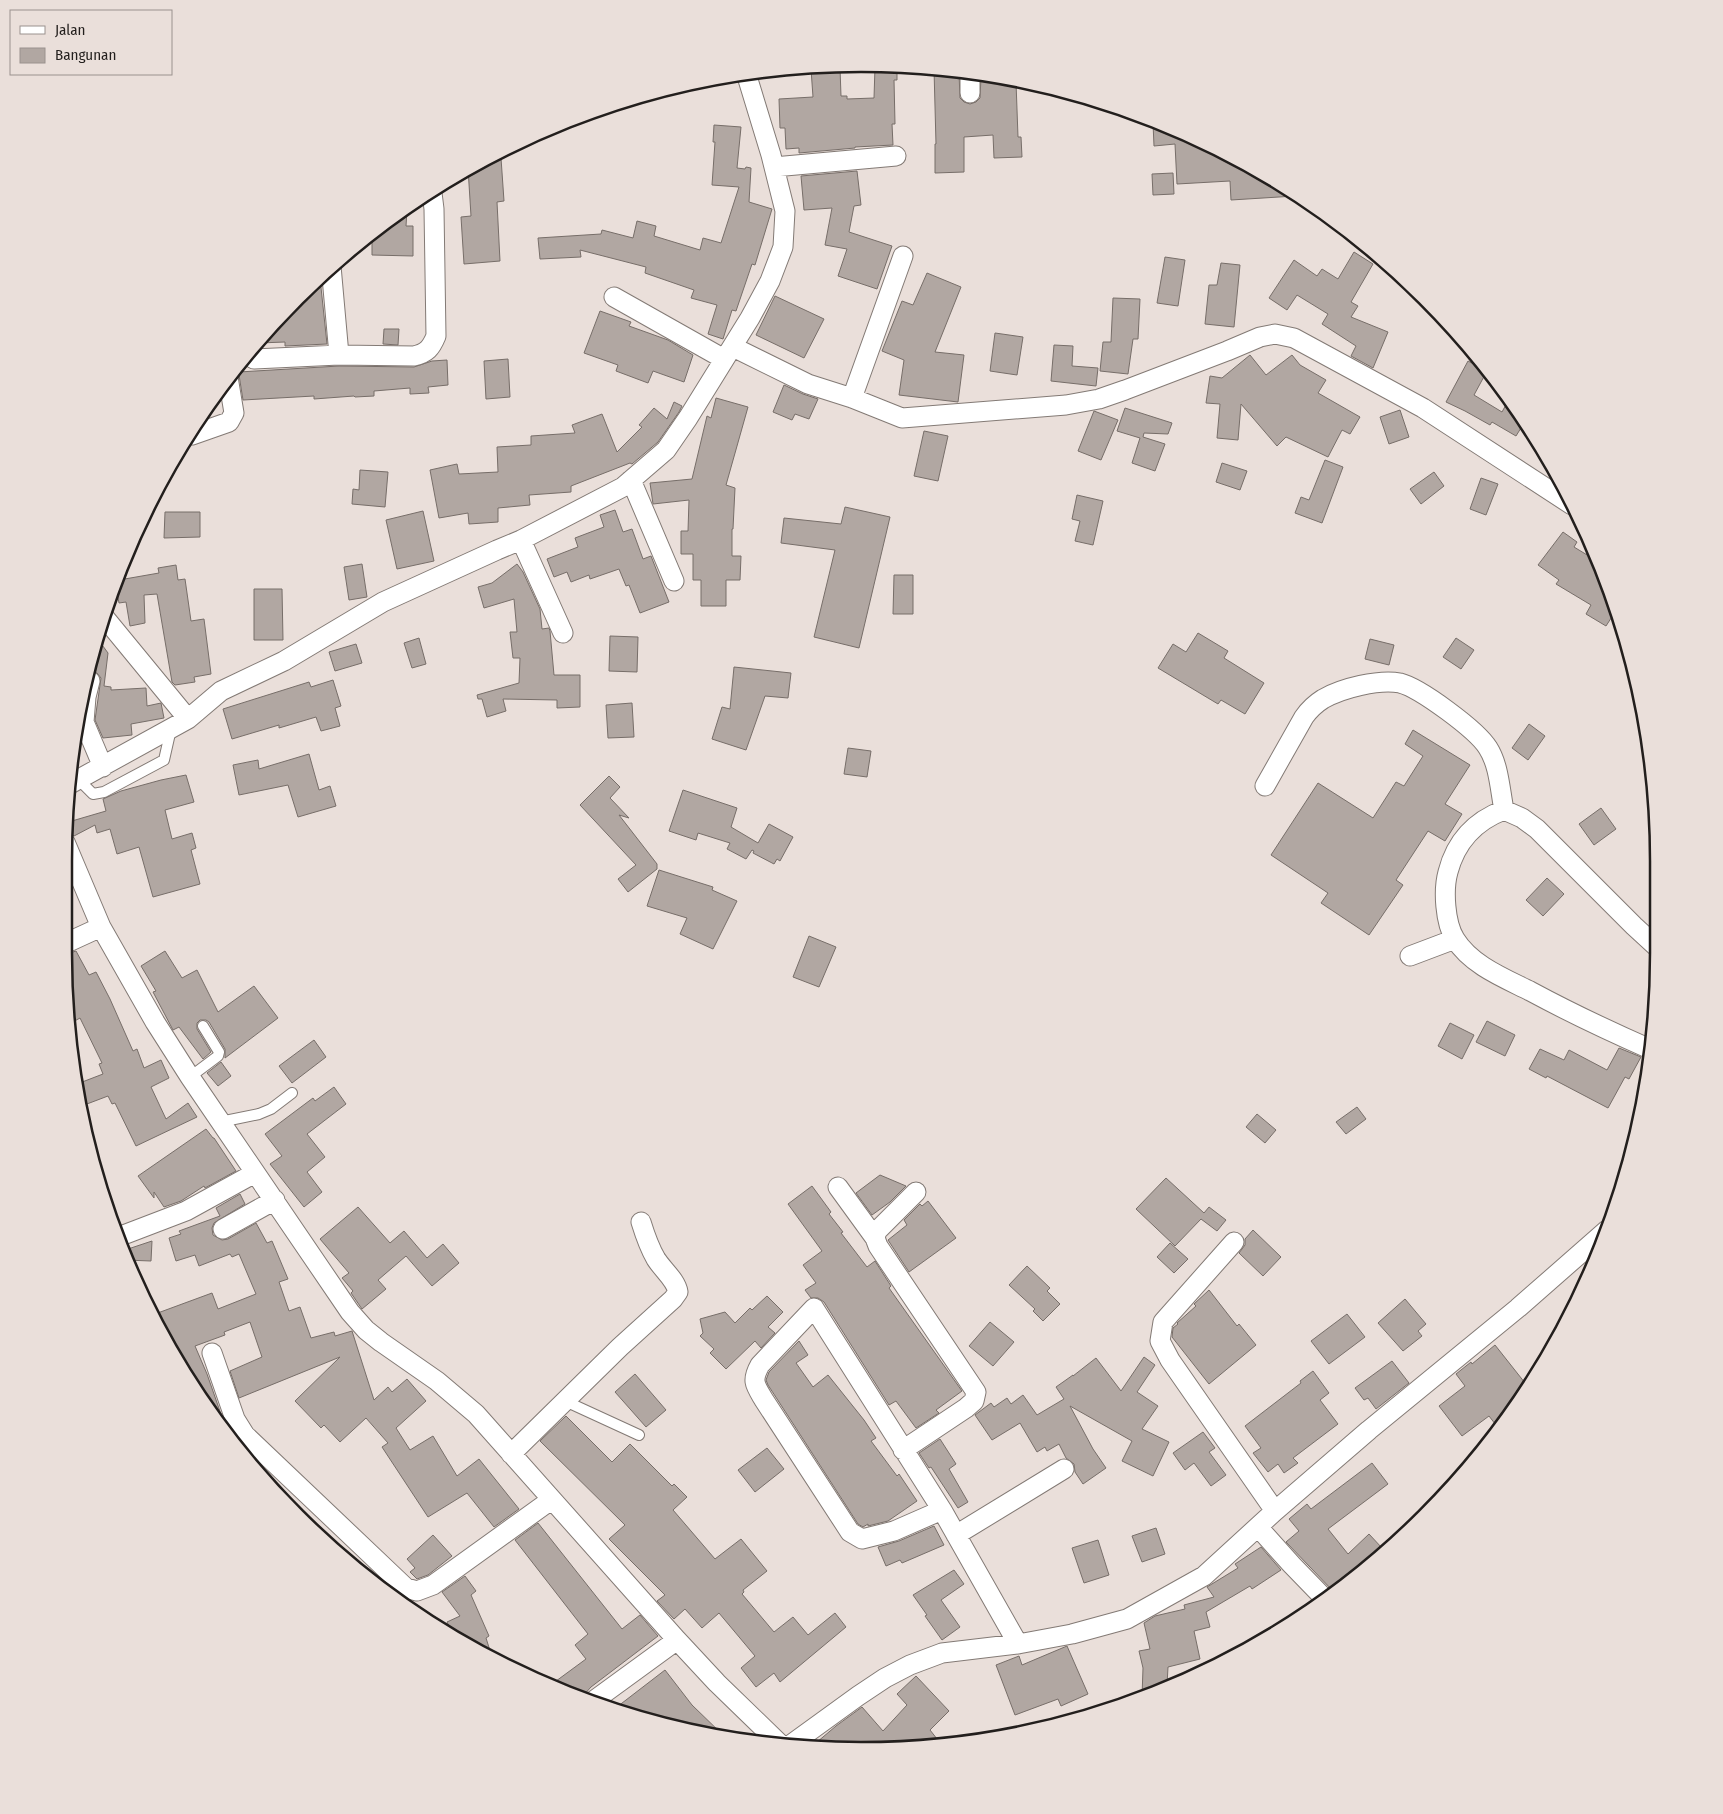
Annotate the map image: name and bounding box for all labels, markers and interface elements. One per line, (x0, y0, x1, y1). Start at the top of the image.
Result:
legend (10, 10, 172, 75)
text: Jalan (55, 21, 85, 39)
text: Bangunan (55, 46, 116, 64)

